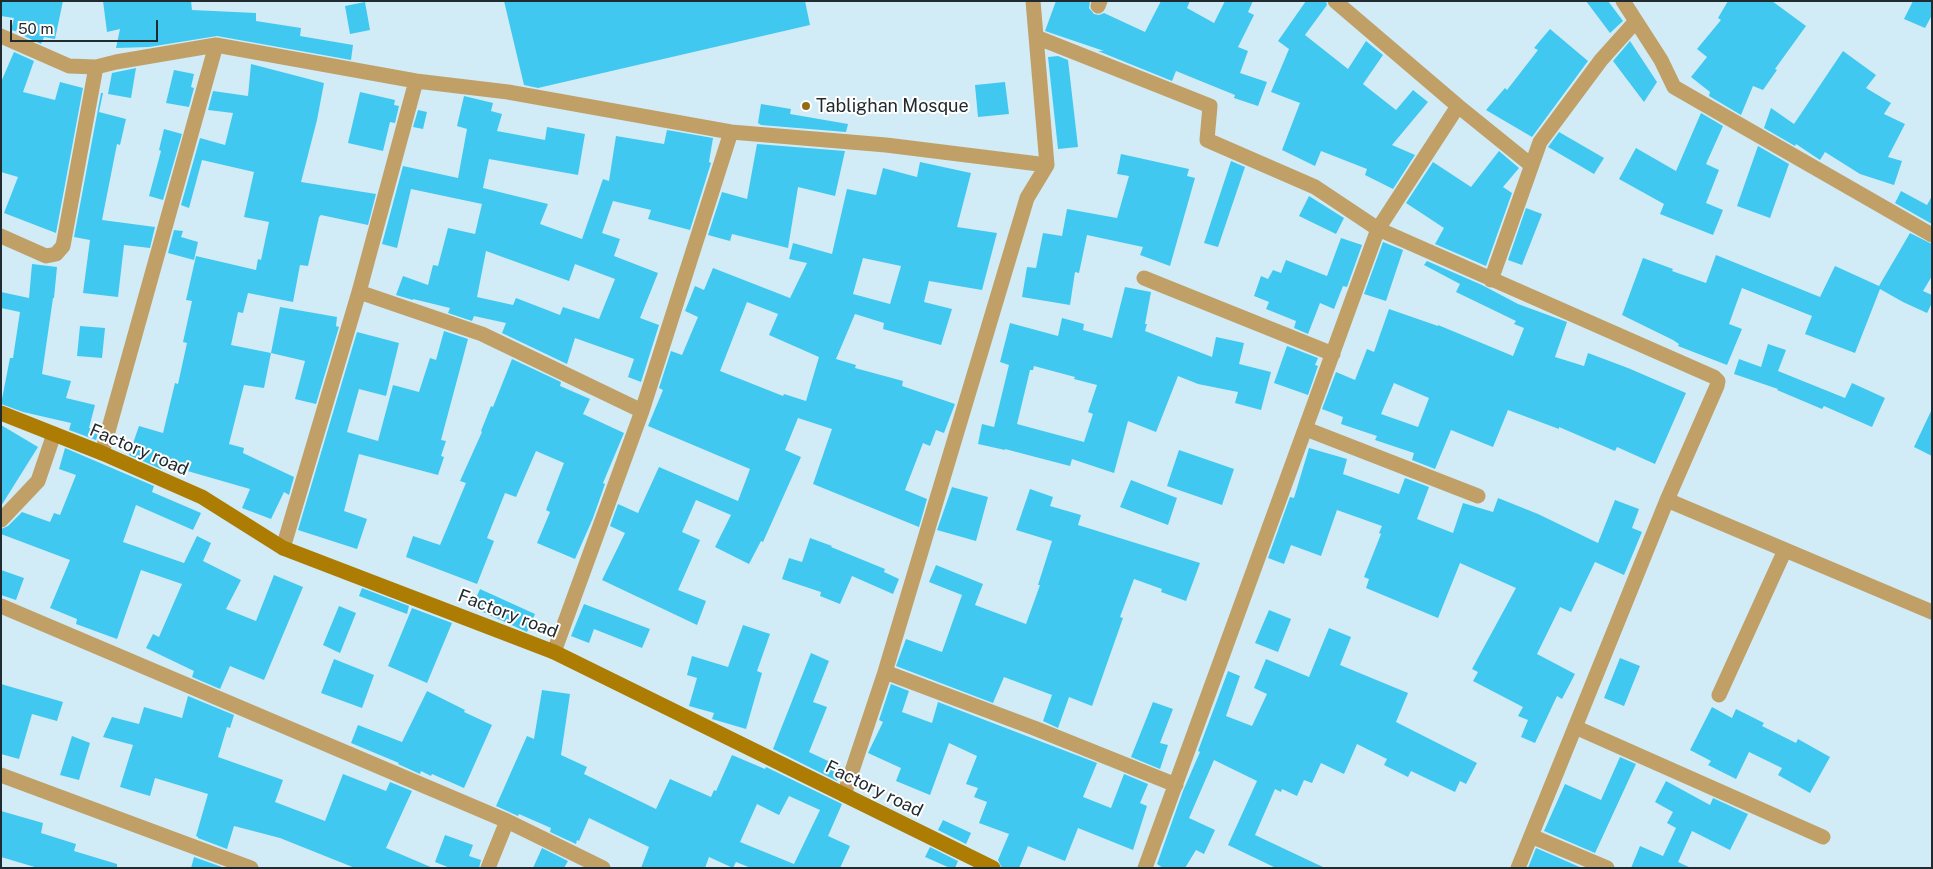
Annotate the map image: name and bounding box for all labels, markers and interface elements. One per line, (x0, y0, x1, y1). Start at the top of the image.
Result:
scale bar (12, 10, 160, 42)
text: 50 m (18, 20, 53, 37)
place label: Tablighan Mosque (816, 95, 969, 117)
marker: Tablighan Mosque (800, 100, 812, 112)
street label: Factory road (86, 419, 192, 481)
street label: Factory road (455, 585, 561, 643)
street label: Factory road (822, 756, 926, 822)

